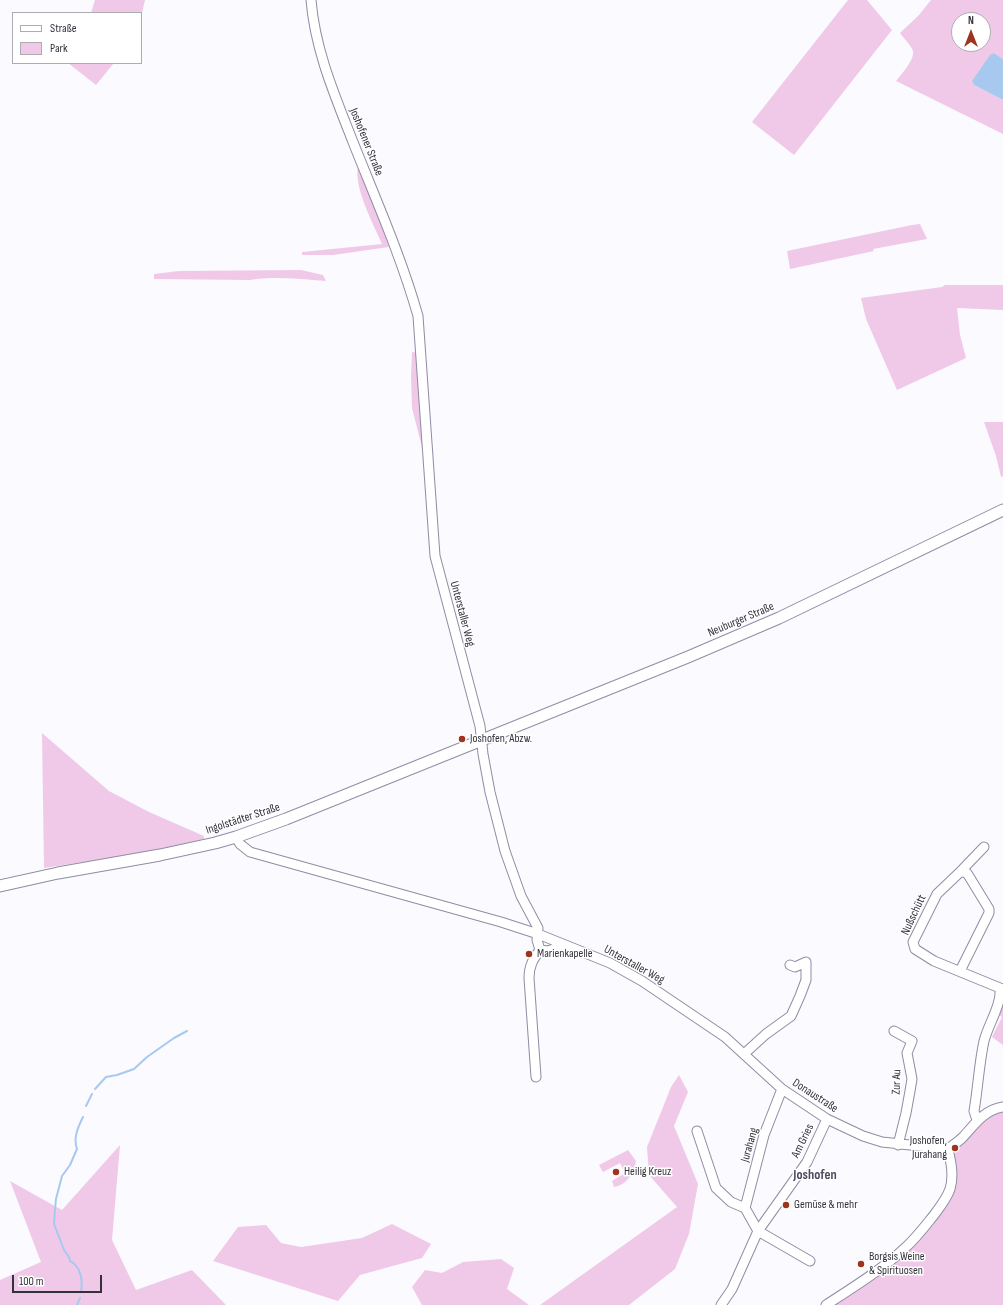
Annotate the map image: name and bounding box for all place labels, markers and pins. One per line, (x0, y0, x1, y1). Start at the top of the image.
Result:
place label: Joshofen, Abzw. (470, 732, 532, 746)
marker: Joshofen, Abzw. (457, 734, 467, 744)
place label: Marienkapelle (537, 947, 593, 961)
marker: Marienkapelle (524, 949, 534, 959)
place label: Joshofen, Jurahang (910, 1134, 947, 1162)
marker: Joshofen, Jurahang (950, 1143, 960, 1153)
place label: Heilig Kreuz (624, 1165, 671, 1179)
marker: Heilig Kreuz (611, 1167, 621, 1177)
place label: Gemüse & mehr (794, 1198, 858, 1212)
marker: Gemüse & mehr (781, 1200, 791, 1210)
place label: Borgsis Weine & Spirituosen (869, 1250, 925, 1278)
marker: Borgsis Weine & Spirituosen (856, 1259, 866, 1269)

